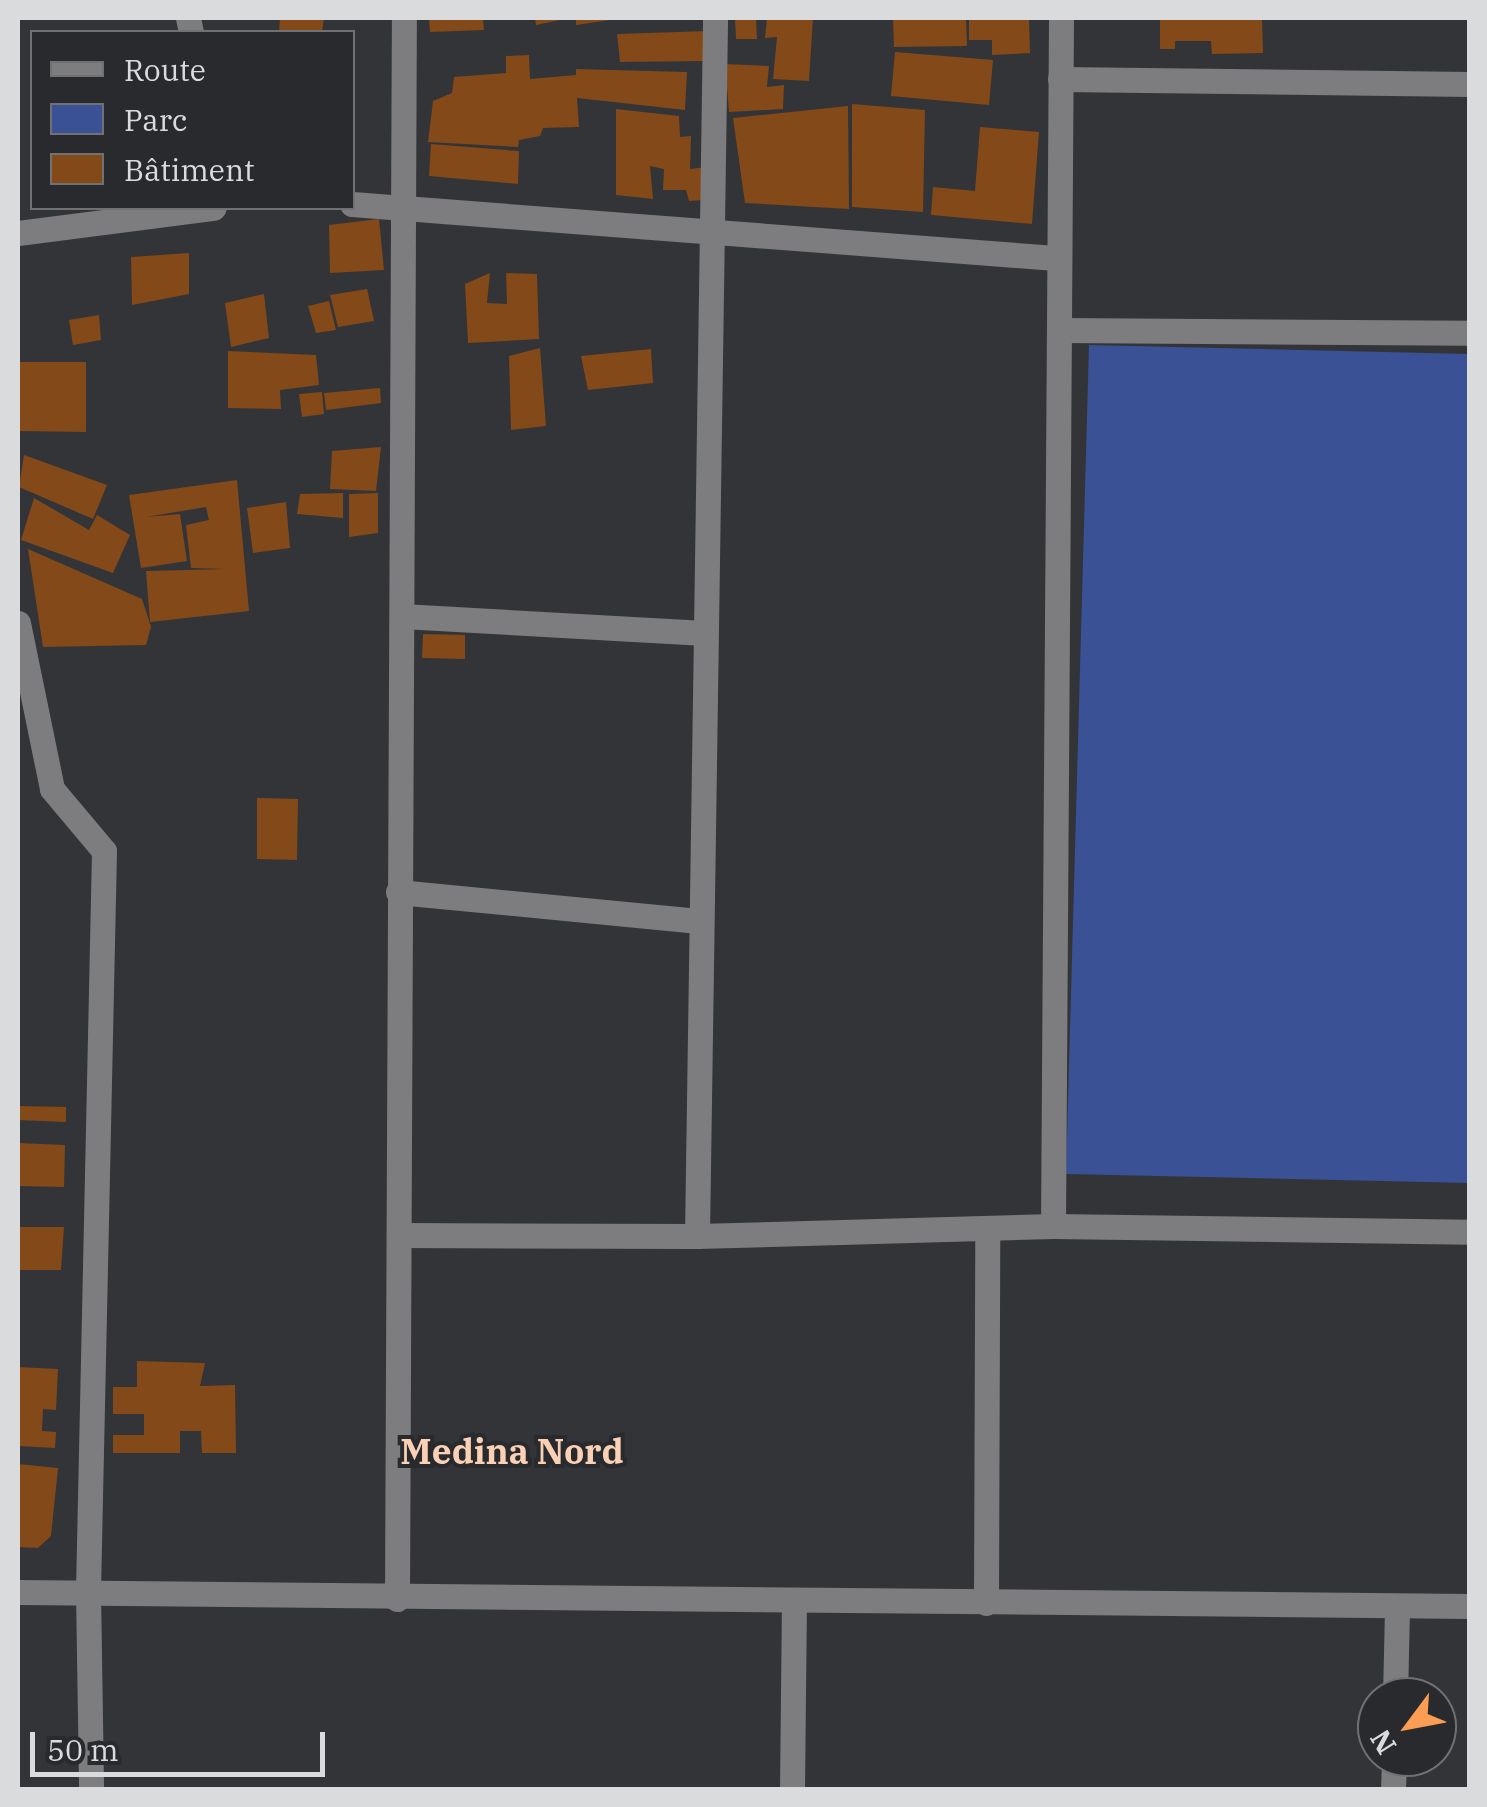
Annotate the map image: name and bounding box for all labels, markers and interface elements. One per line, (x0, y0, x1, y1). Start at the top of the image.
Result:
legend (30, 30, 355, 210)
text: Route (124, 50, 206, 89)
text: Parc (124, 100, 187, 139)
text: Bâtiment (124, 150, 255, 189)
district label: Medina Nord (400, 1430, 624, 1472)
north arrow (1357, 1677, 1457, 1777)
scale bar (35, 1712, 330, 1774)
text: N (1361, 1723, 1404, 1761)
text: 50 m (47, 1730, 119, 1769)

